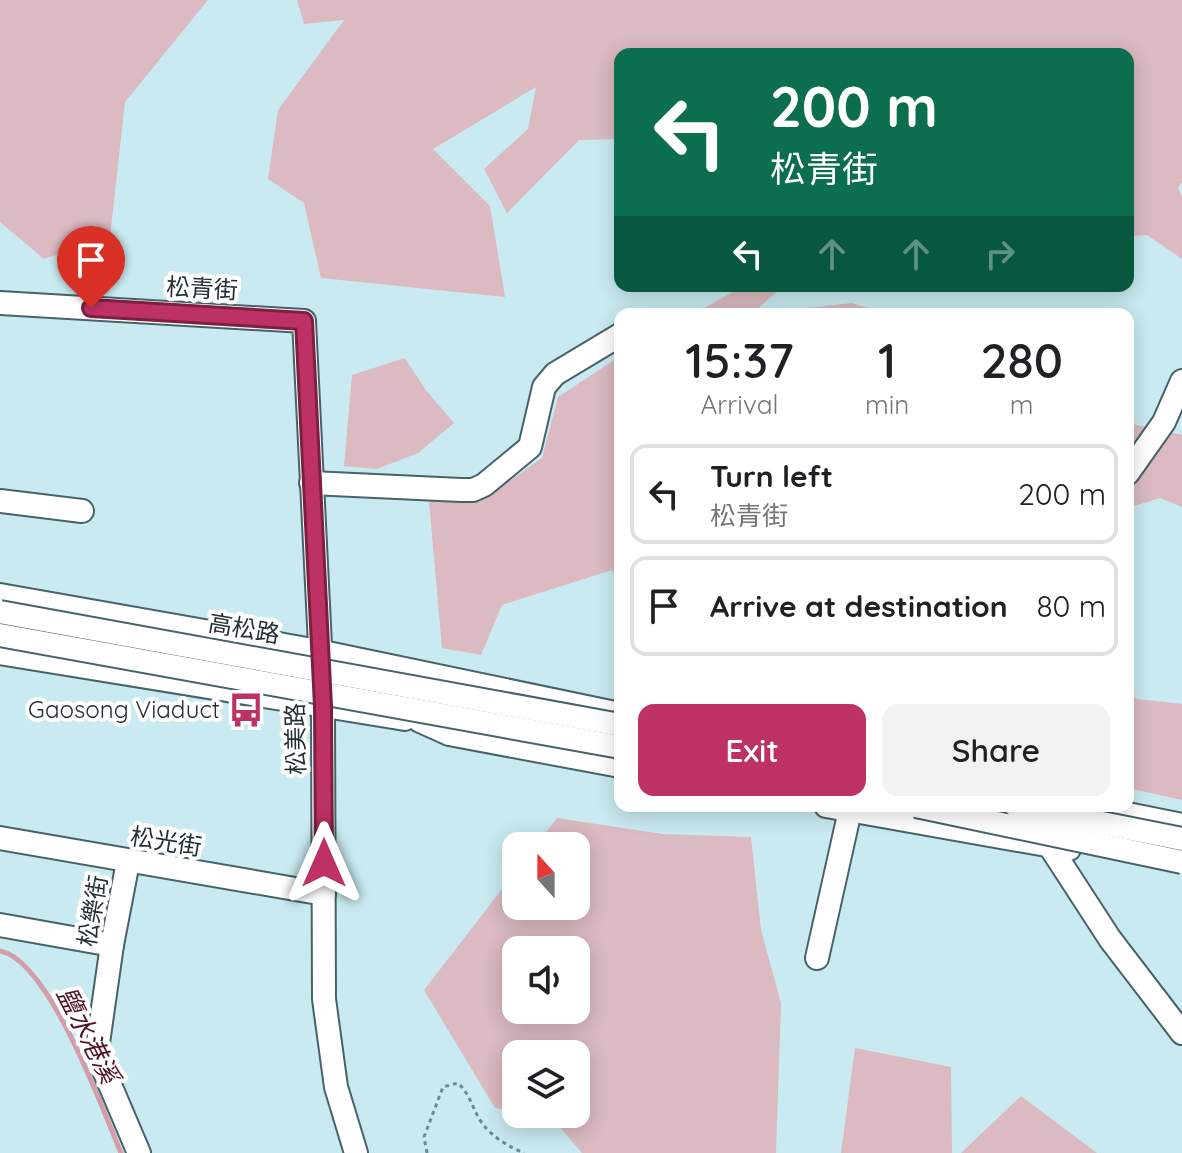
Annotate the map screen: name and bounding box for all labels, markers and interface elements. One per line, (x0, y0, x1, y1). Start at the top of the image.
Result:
text: 200 m (770, 71, 938, 141)
icon: left (638, 80, 742, 184)
text: 松青街 (770, 146, 878, 191)
pin (57, 226, 125, 308)
icon: left (726, 232, 770, 276)
icon: ahead (810, 232, 854, 276)
icon: ahead (894, 232, 938, 276)
icon: right (978, 232, 1022, 276)
icon: arrive (69, 238, 113, 282)
street label: 松青街 (165, 271, 239, 305)
text: 15:37 (685, 330, 794, 390)
text: 1 (878, 330, 896, 390)
text: 280 (980, 330, 1063, 390)
text: Arrival (701, 388, 778, 421)
text: min (865, 388, 909, 421)
text: m (1010, 388, 1033, 421)
text: Turn left (710, 457, 833, 495)
icon: left (642, 472, 686, 516)
text: 200 m (1018, 475, 1106, 513)
text: 松青街 (710, 499, 788, 532)
icon: arrive (642, 584, 686, 628)
text: Arrive at destination (710, 587, 1008, 625)
text: 80 m (1036, 587, 1106, 625)
street label: 高松路 (206, 607, 282, 649)
bus stop icon: Gaosong Viaduct (227, 691, 265, 729)
place label: Gaosong Viaduct (28, 694, 220, 724)
street label: 松美路 (279, 703, 311, 775)
button: Exit (638, 704, 866, 796)
button: Share (882, 704, 1110, 796)
street label: 松光街 (128, 821, 204, 861)
position arrow (282, 821, 366, 905)
north arrow (502, 832, 590, 920)
map controls (502, 832, 590, 1128)
street label: 松樂街 (71, 873, 113, 949)
button: sound (502, 936, 590, 1024)
water label: 鹽水港溪 (50, 981, 129, 1092)
button: layers (502, 1040, 590, 1128)

